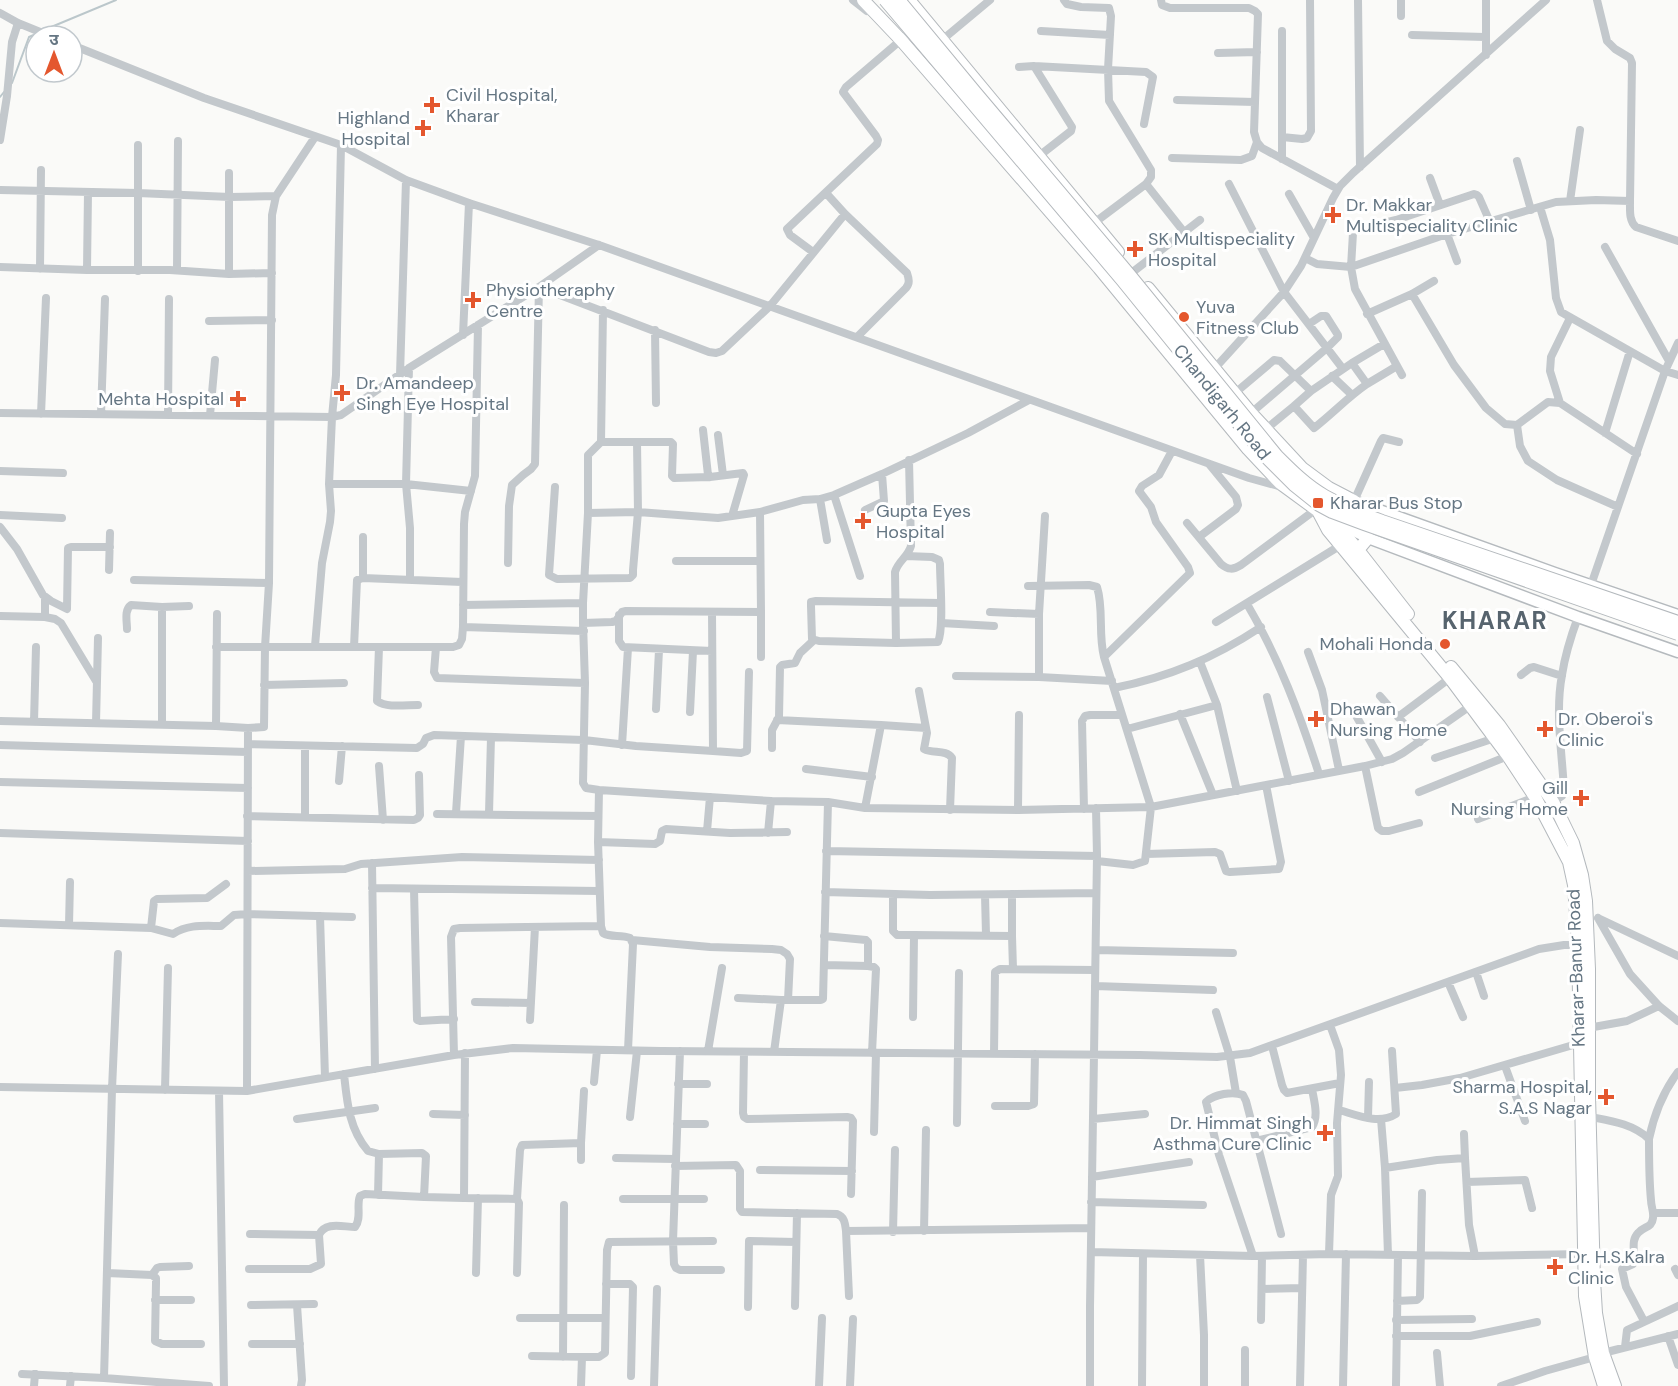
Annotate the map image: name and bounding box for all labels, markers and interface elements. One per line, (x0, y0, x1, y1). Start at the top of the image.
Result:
north arrow (24, 24, 84, 84)
text: उ (49, 29, 59, 50)
place label: Civil Hospital, Kharar (446, 83, 558, 128)
marker: Civil Hospital, Kharar (423, 96, 441, 114)
place label: Highland Hospital (338, 106, 410, 151)
marker: Highland Hospital (414, 119, 432, 137)
place label: Dr. Makkar Multispeciality Clinic (1346, 193, 1518, 238)
marker: Dr. Makkar Multispeciality Clinic (1324, 206, 1342, 224)
place label: SK Multispeciality Hospital (1148, 227, 1295, 272)
marker: SK Multispeciality Hospital (1126, 240, 1144, 258)
place label: Physiotheraphy Centre (486, 278, 615, 323)
marker: Physiotheraphy Centre (464, 291, 482, 309)
place label: Yuva Fitness Club (1196, 295, 1299, 340)
marker: Yuva Fitness Club (1177, 310, 1191, 324)
street label: Chandigarh Road (1168, 339, 1276, 465)
place label: Dr. Amandeep Singh Eye Hospital (356, 371, 509, 416)
marker: Dr. Amandeep Singh Eye Hospital (333, 384, 351, 402)
place label: Mehta Hospital (98, 387, 224, 411)
marker: Mehta Hospital (229, 390, 247, 408)
place label: Kharar Bus Stop (1330, 491, 1463, 515)
marker: Kharar Bus Stop (1311, 496, 1325, 510)
place label: Gupta Eyes Hospital (876, 499, 971, 544)
marker: Gupta Eyes Hospital (854, 512, 872, 530)
district label: KHARAR (1442, 605, 1548, 636)
place label: Mohali Honda (1320, 632, 1433, 656)
marker: Mohali Honda (1438, 637, 1452, 651)
place label: Dhawan Nursing Home (1330, 697, 1447, 742)
place label: Dr. Oberoi's Clinic (1558, 707, 1653, 752)
marker: Dhawan Nursing Home (1307, 710, 1325, 728)
marker: Dr. Oberoi's Clinic (1536, 720, 1554, 738)
place label: Gill Nursing Home (1451, 776, 1568, 821)
marker: Gill Nursing Home (1572, 789, 1590, 807)
street label: Kharar-Banur Road (1561, 889, 1591, 1047)
place label: Sharma Hospital, S.A.S Nagar (1452, 1075, 1592, 1120)
marker: Sharma Hospital, S.A.S Nagar (1597, 1088, 1615, 1106)
place label: Dr. Himmat Singh Asthma Cure Clinic (1153, 1111, 1312, 1156)
marker: Dr. Himmat Singh Asthma Cure Clinic (1316, 1124, 1334, 1142)
place label: Dr. H.S.Kalra Clinic (1568, 1245, 1665, 1290)
marker: Dr. H.S.Kalra Clinic (1546, 1258, 1564, 1276)

